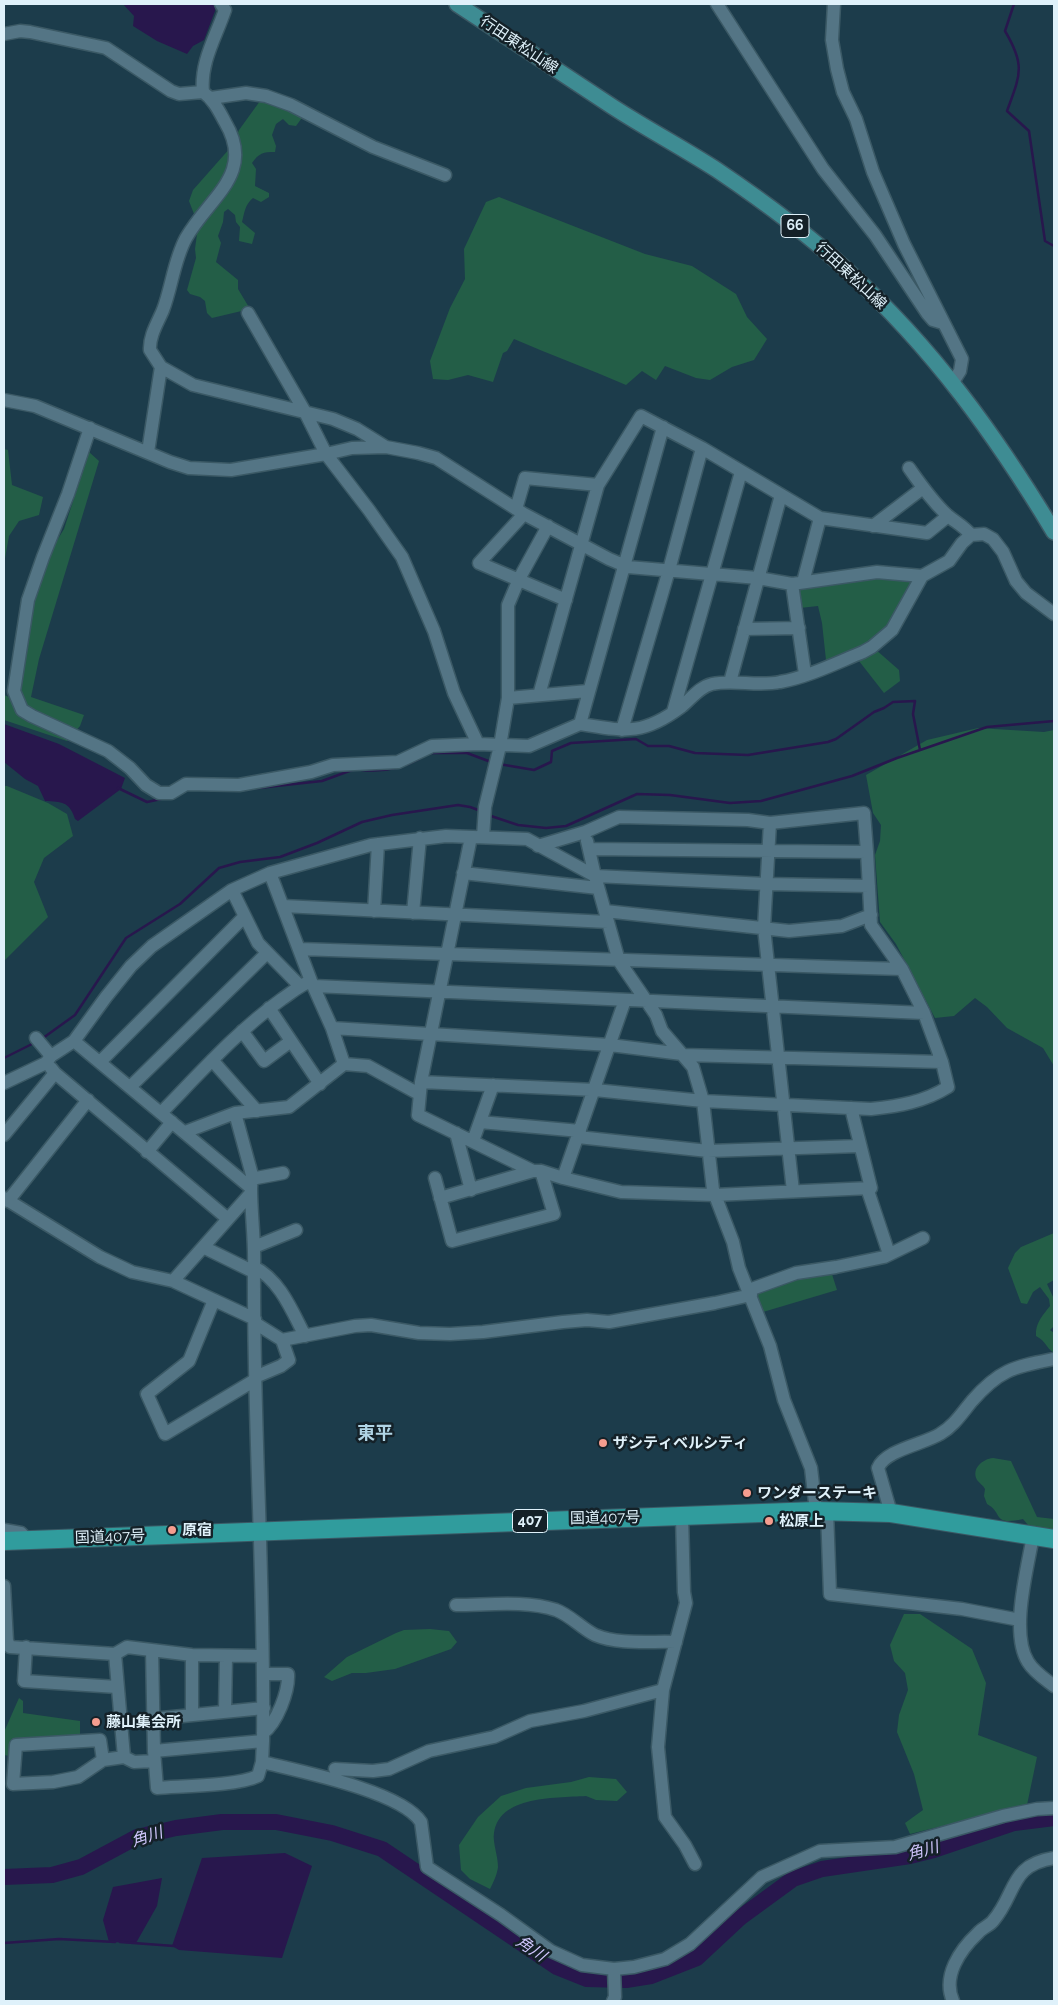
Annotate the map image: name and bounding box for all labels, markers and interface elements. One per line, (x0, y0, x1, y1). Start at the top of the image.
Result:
street label: 行田東松山線 (477, 12, 561, 78)
road number: 66 (781, 215, 809, 238)
street label: 行田東松山線 (812, 239, 890, 313)
district label: 東平 (357, 1423, 393, 1445)
place label: ザシティベルシティ (613, 1434, 748, 1452)
marker: ザシティベルシティ (597, 1437, 609, 1449)
place label: ワンダーステーキ (757, 1484, 877, 1502)
marker: ワンダーステーキ (741, 1487, 753, 1499)
street label: 国道407号 (570, 1508, 640, 1528)
road number: 407 (512, 1510, 548, 1532)
place label: 松原上 (779, 1512, 824, 1530)
marker: 松原上 (763, 1515, 775, 1527)
place label: 原宿 (182, 1521, 212, 1539)
marker: 原宿 (166, 1524, 178, 1536)
street label: 国道407号 (75, 1527, 145, 1547)
place label: 藤山集会所 (106, 1713, 181, 1731)
marker: 藤山集会所 (90, 1716, 102, 1728)
water label: 角川 (129, 1823, 165, 1851)
water label: 角川 (905, 1837, 941, 1865)
water label: 角川 (512, 1932, 550, 1966)

